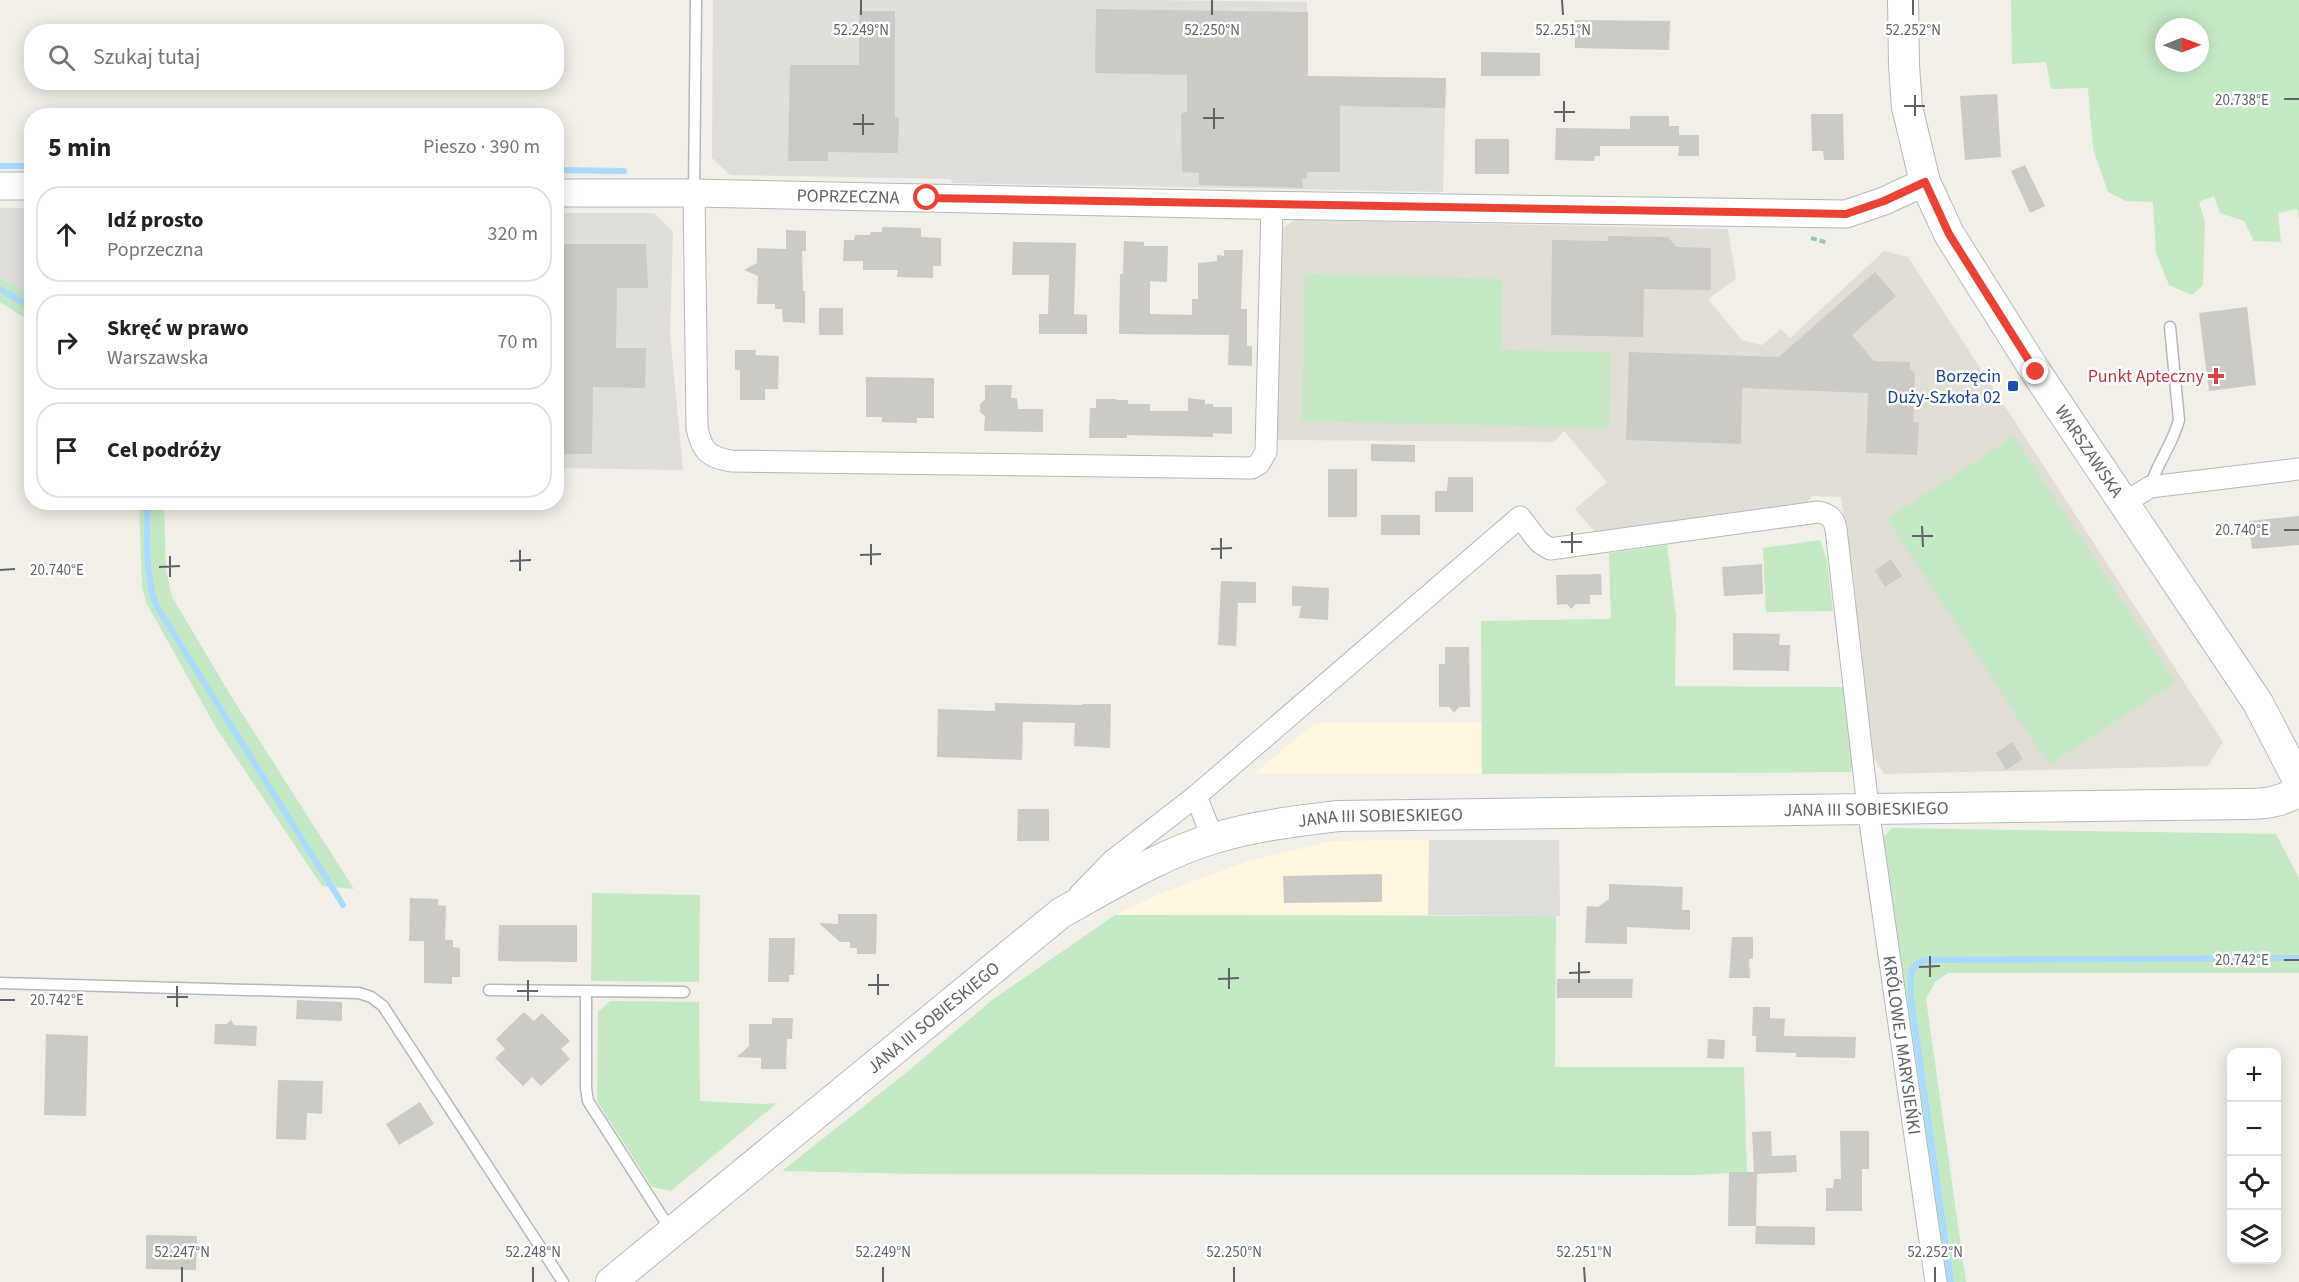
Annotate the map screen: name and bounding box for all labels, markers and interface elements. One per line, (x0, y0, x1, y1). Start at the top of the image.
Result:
north arrow (2155, 18, 2209, 72)
text: 52.249°N (833, 20, 889, 41)
text: 52.250°N (1184, 20, 1240, 41)
text: 52.251°N (1535, 20, 1591, 41)
text: 52.252°N (1885, 20, 1941, 41)
search box (24, 24, 564, 90)
icon: search (45, 41, 78, 74)
text: Szukaj tutaj (93, 41, 200, 73)
text: 20.738°E (2215, 90, 2269, 111)
text: 5 min (48, 129, 111, 166)
text: Pieszo · 390 m (423, 133, 540, 161)
street label: POPRZECZNA (796, 183, 900, 210)
route start (913, 184, 939, 210)
text: Idź prosto (107, 204, 204, 236)
icon: ahead (50, 218, 83, 251)
text: 320 m (488, 220, 538, 248)
text: Poprzeczna (107, 236, 204, 264)
text: Skręć w prawo (107, 312, 249, 344)
icon: right (50, 326, 83, 359)
text: 70 m (498, 328, 538, 356)
text: Warszawska (107, 344, 208, 372)
route end (2022, 358, 2048, 384)
place label: Borzęcin Duży-Szkoła 02 (1887, 364, 2001, 410)
place label: Punkt Apteczny (2088, 364, 2205, 389)
marker: Punkt Apteczny (2209, 369, 2223, 383)
marker: Borzęcin Duży-Szkoła 02 (2006, 379, 2020, 393)
street label: WARSZAWSKA (2049, 400, 2129, 503)
icon: arrive (50, 434, 83, 467)
text: Cel podróży (107, 434, 221, 466)
text: 20.740°E (2215, 520, 2269, 541)
text: 20.740°E (30, 560, 84, 581)
street label: JANA III SOBIESKIEGO (1784, 796, 1949, 823)
street label: JANA III SOBIESKIEGO (1296, 802, 1463, 834)
text: 20.742°E (2215, 950, 2269, 971)
street label: KRÓLOWEJ MARYSIEŃKI (1876, 954, 1927, 1136)
street label: JANA III SOBIESKIEGO (862, 956, 1006, 1080)
text: 20.742°E (30, 990, 84, 1011)
map controls (2227, 1048, 2281, 1264)
button: + (2227, 1048, 2281, 1102)
button: − (2227, 1102, 2281, 1156)
button: locate (2227, 1156, 2281, 1210)
button: layers (2227, 1210, 2281, 1264)
text: 52.247°N (154, 1242, 210, 1263)
text: 52.248°N (505, 1242, 561, 1263)
text: 52.249°N (855, 1242, 911, 1263)
text: 52.250°N (1206, 1242, 1262, 1263)
text: 52.251°N (1556, 1242, 1612, 1263)
text: 52.252°N (1907, 1242, 1963, 1263)

